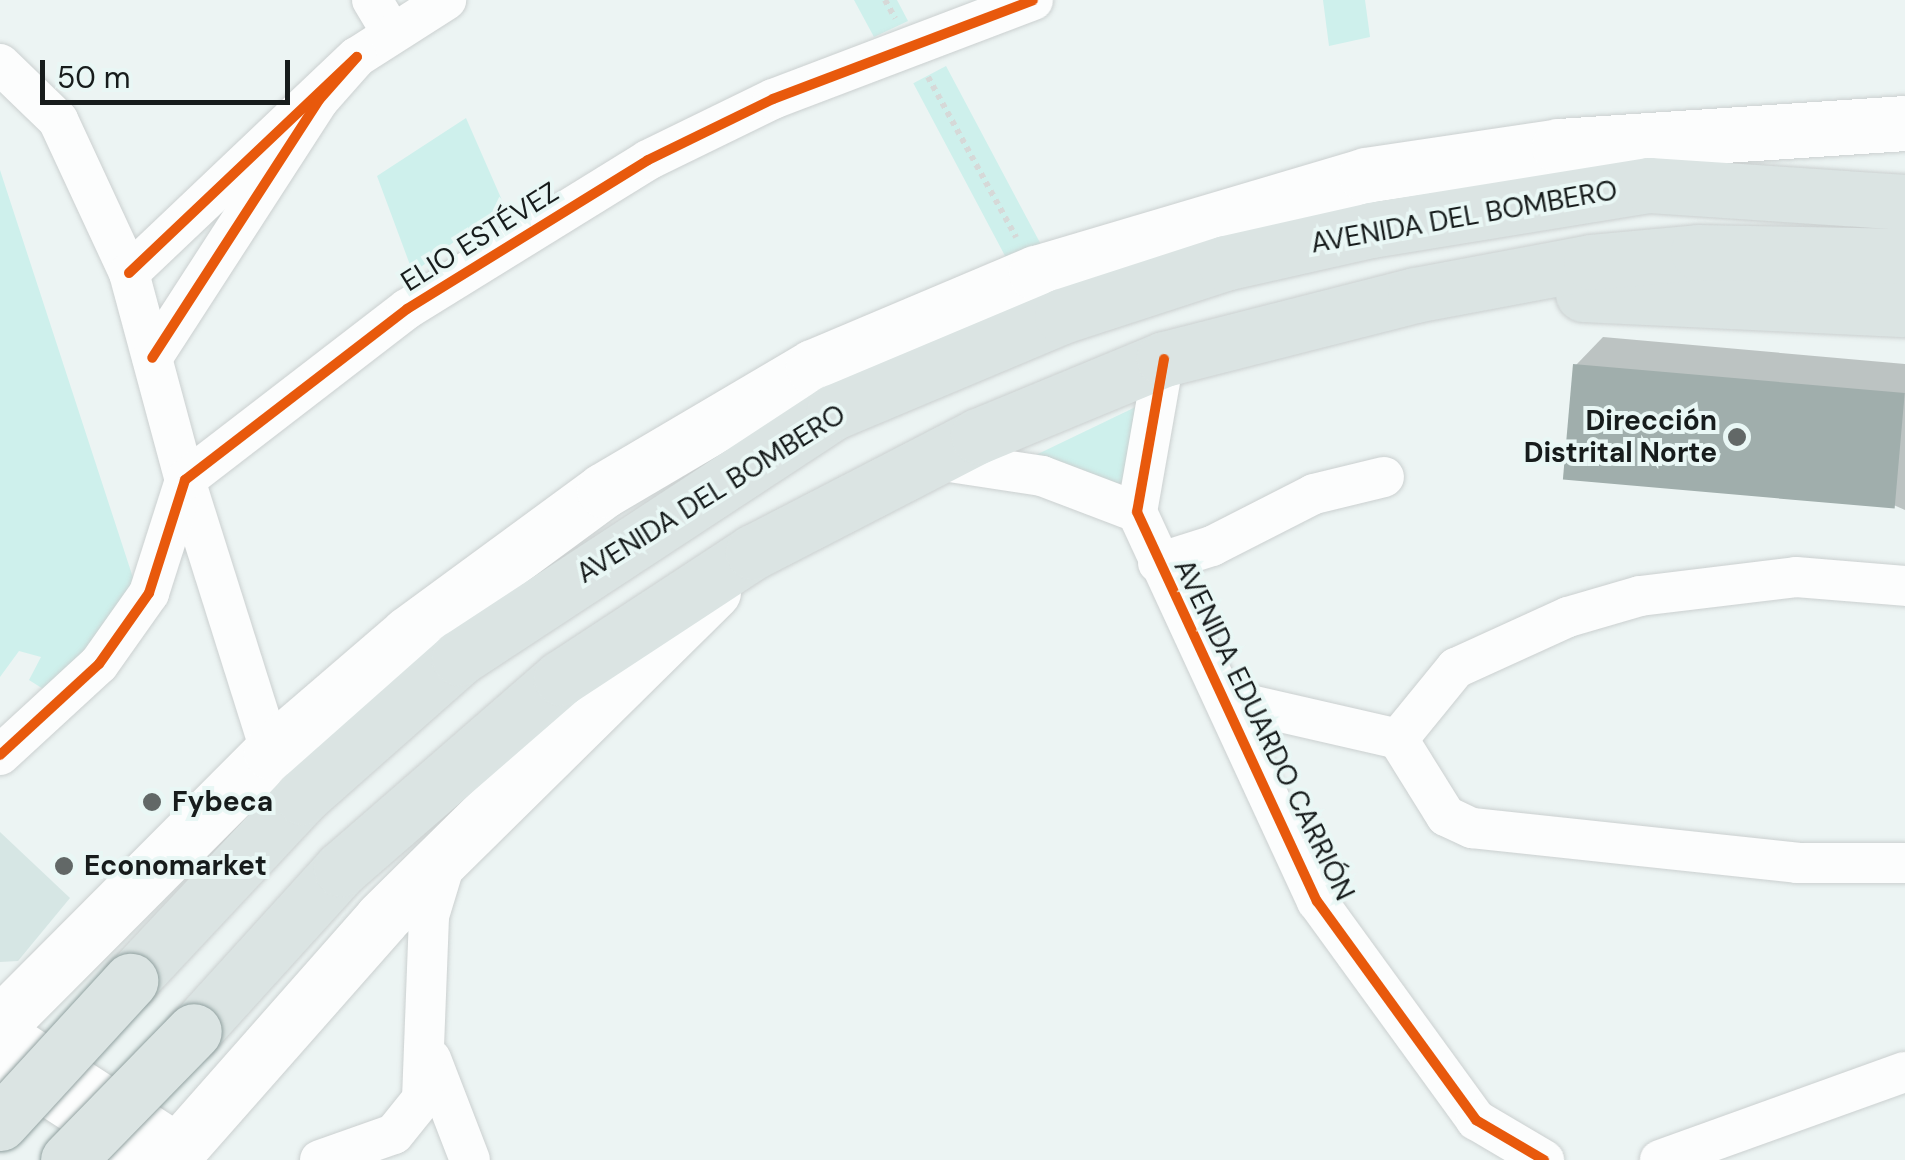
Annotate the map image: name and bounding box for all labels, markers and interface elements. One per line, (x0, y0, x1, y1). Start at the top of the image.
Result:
scale bar (45, 40, 295, 102)
text: 50 m (57, 58, 131, 97)
street label: AVENIDA DEL BOMBERO (1308, 173, 1620, 261)
street label: ELIO ESTÉVEZ (395, 175, 565, 299)
street label: AVENIDA DEL BOMBERO (570, 397, 852, 591)
place label: Dirección Distrital Norte (1524, 404, 1717, 470)
marker: Dirección Distrital Norte (1726, 426, 1748, 448)
street label: AVENIDA EDUARDO CARRIÓN (1167, 554, 1361, 906)
place label: Fybeca (172, 785, 273, 819)
marker: Fybeca (141, 791, 163, 813)
place label: Economarket (84, 849, 267, 883)
marker: Economarket (53, 855, 75, 877)

